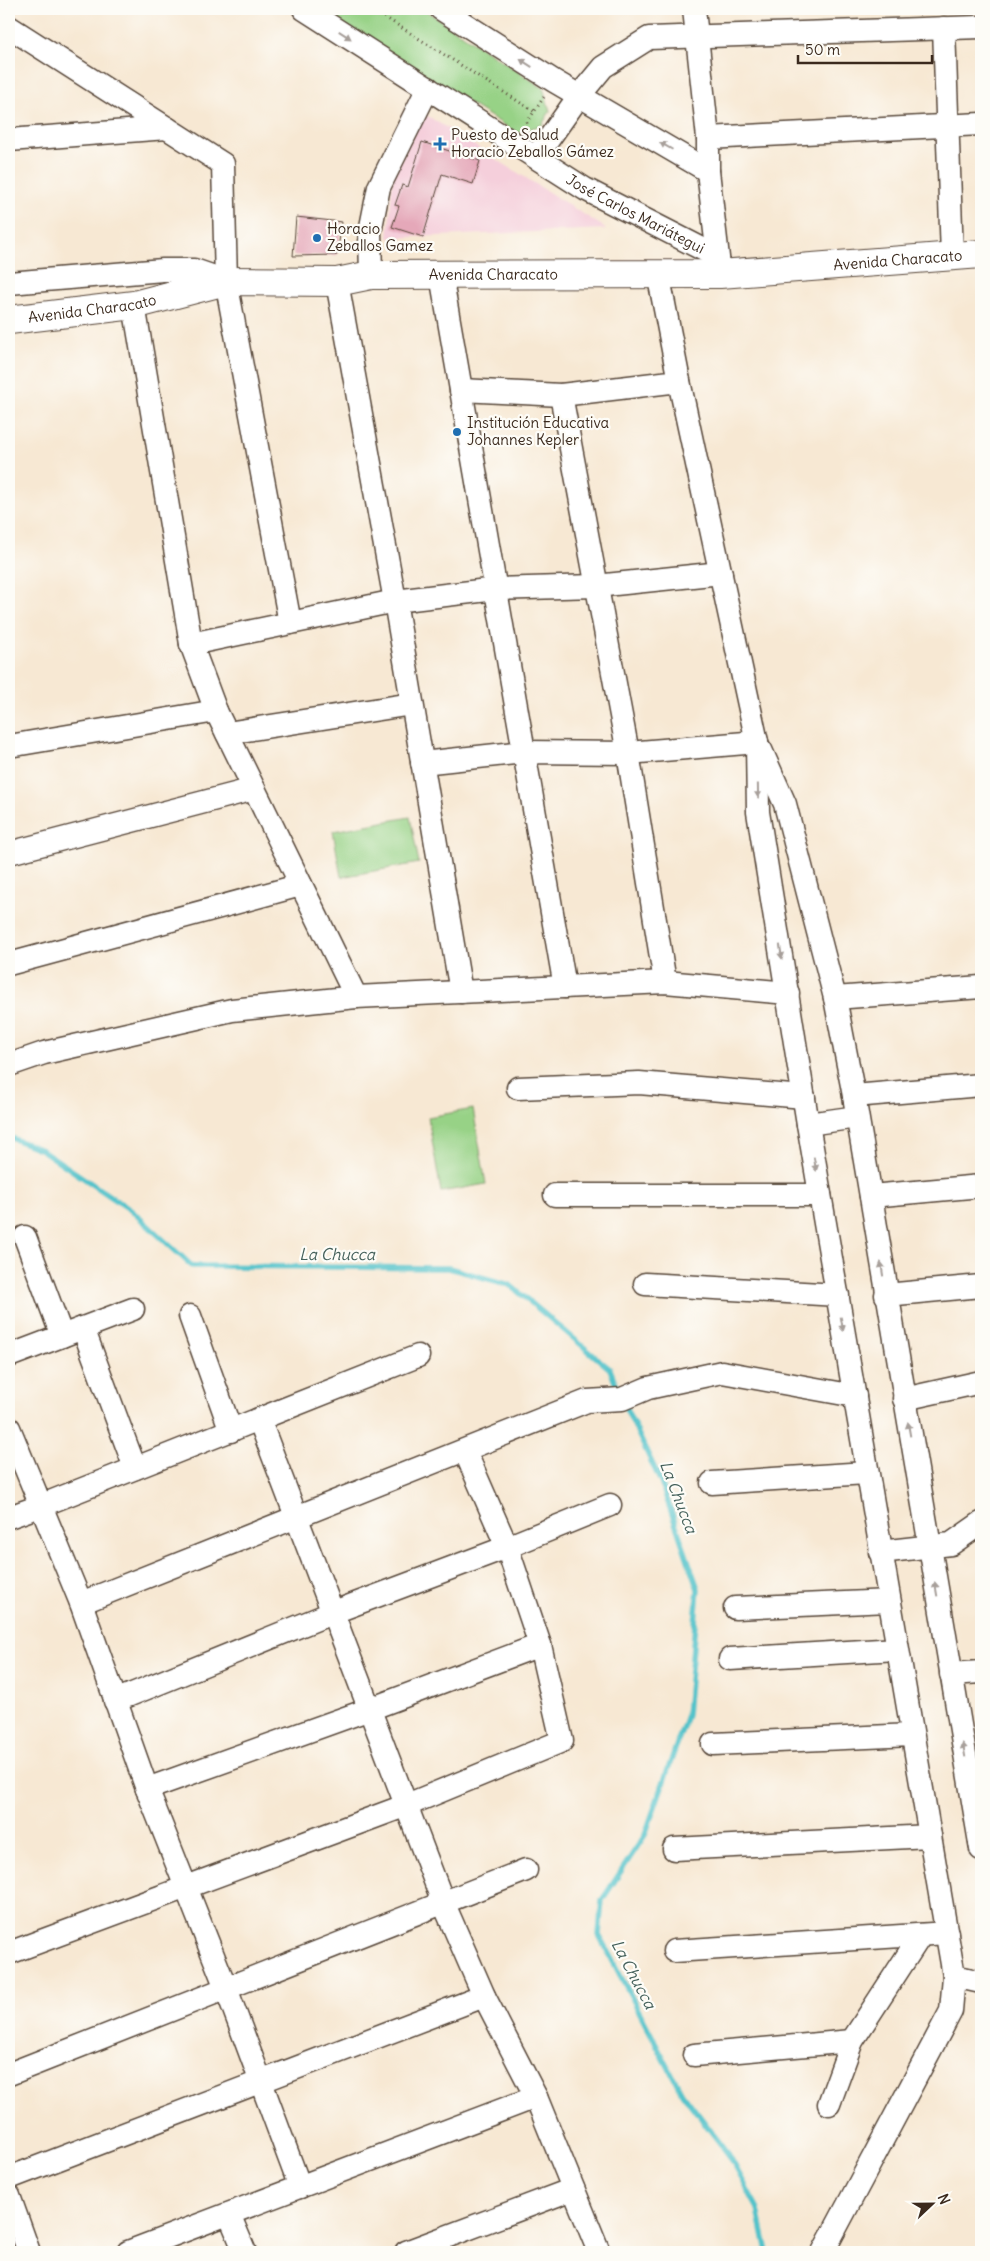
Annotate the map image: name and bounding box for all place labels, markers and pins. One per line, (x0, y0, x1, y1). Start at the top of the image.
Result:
place label: Puesto de Salud Horacio Zeballos Gámez (451, 125, 614, 161)
marker: Puesto de Salud Horacio Zeballos Gámez (433, 137, 447, 151)
place label: Horacio Zeballos Gamez (327, 219, 433, 255)
marker: Horacio Zeballos Gamez (311, 232, 323, 244)
place label: Institución Educativa Johannes Kepler (467, 413, 610, 449)
marker: Institución Educativa Johannes Kepler (451, 426, 463, 438)

